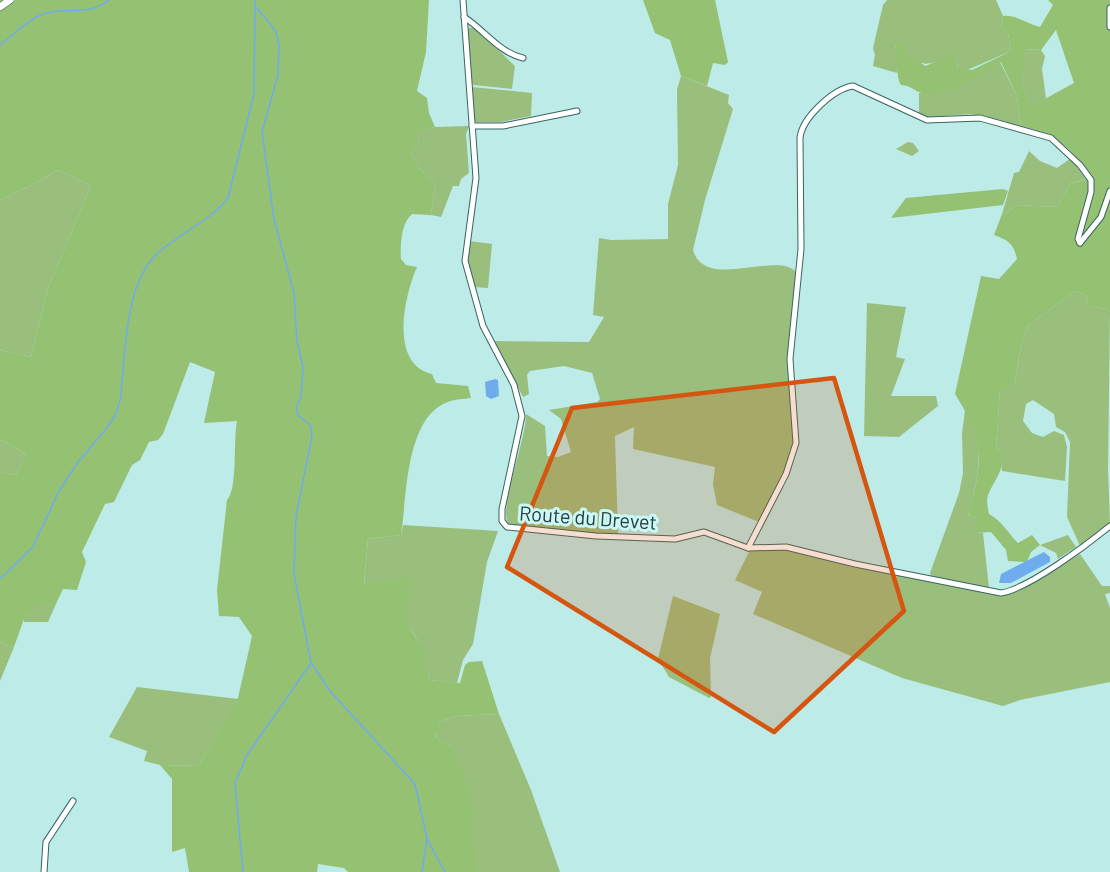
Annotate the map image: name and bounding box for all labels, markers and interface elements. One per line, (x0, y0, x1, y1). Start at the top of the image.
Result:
street label: Route du Drevet (518, 500, 658, 534)

